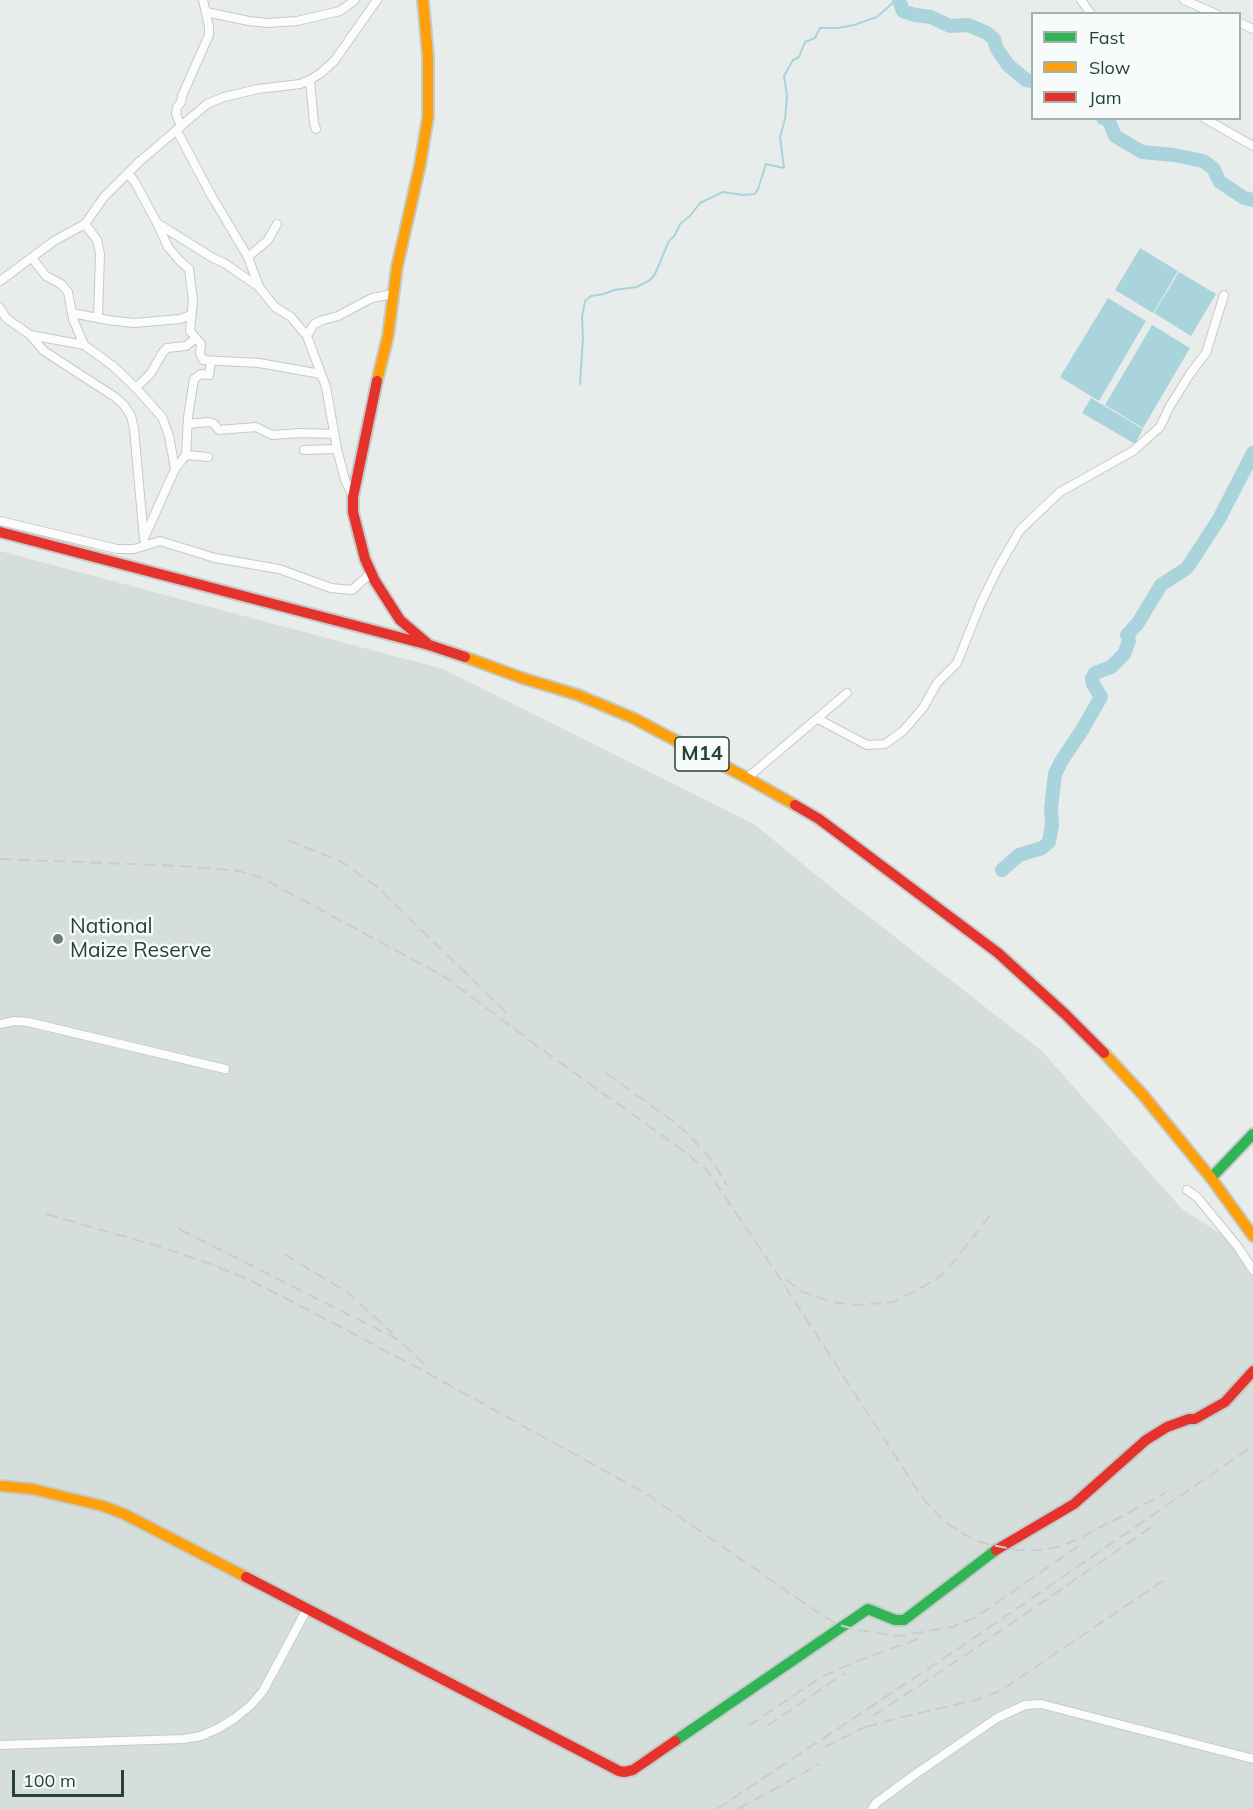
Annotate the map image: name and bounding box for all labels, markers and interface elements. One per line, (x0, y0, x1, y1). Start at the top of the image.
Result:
legend (1031, 12, 1241, 120)
text: Fast (1089, 26, 1125, 49)
text: Slow (1089, 56, 1130, 79)
text: Jam (1089, 86, 1122, 109)
road number: M14 (675, 737, 729, 771)
place label: National Maize Reserve (70, 914, 211, 964)
marker: National Maize Reserve (51, 932, 65, 946)
scale bar (15, 1758, 128, 1796)
text: 100 m (23, 1769, 76, 1792)

